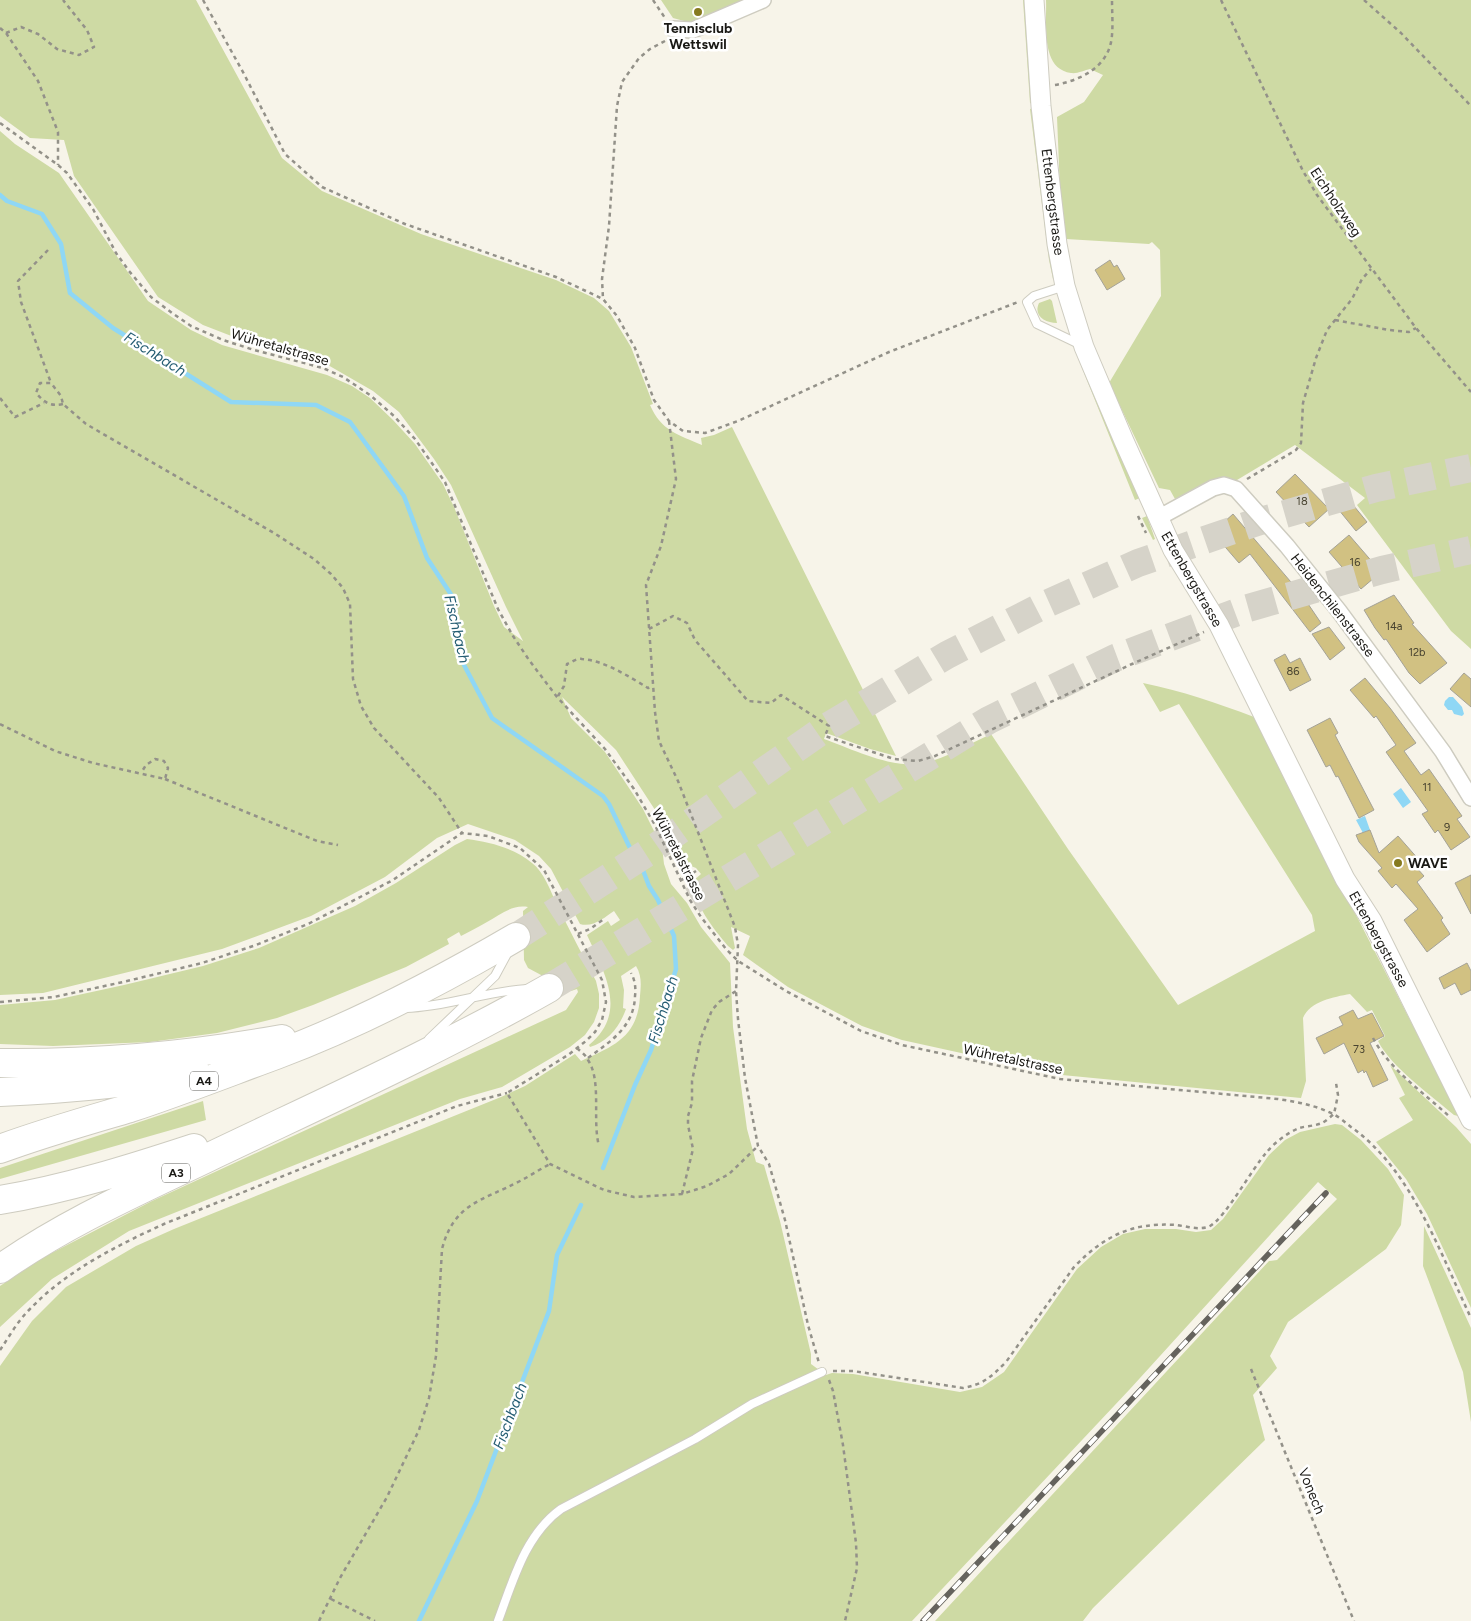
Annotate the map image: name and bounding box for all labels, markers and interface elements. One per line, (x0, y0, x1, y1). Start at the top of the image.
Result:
marker: Tennisclub Wettswil (692, 6, 704, 18)
place label: Tennisclub Wettswil (664, 20, 732, 53)
street label: Ettenbergstrasse (1038, 148, 1068, 257)
street label: Eichholzweg (1306, 165, 1365, 240)
street label: Wühretalstrasse (229, 325, 331, 370)
water label: Fischbach (121, 328, 189, 380)
house number: 18 (1296, 495, 1308, 508)
street label: Ettenbergstrasse (1157, 528, 1226, 630)
street label: Heidenchilenstrasse (1287, 550, 1378, 661)
house number: 16 (1350, 556, 1360, 569)
water label: Fischbach (440, 593, 474, 665)
house number: 14a (1386, 620, 1402, 633)
house number: 12b (1408, 646, 1426, 659)
house number: 86 (1287, 665, 1299, 678)
house number: 11 (1422, 781, 1432, 794)
street label: Wühretalstrasse (648, 805, 709, 904)
house number: 9 (1444, 821, 1450, 834)
place label: WAVE (1408, 855, 1448, 872)
marker: WAVE (1392, 857, 1404, 869)
street label: Ettenbergstrasse (1345, 888, 1412, 991)
water label: Fischbach (644, 974, 682, 1046)
street label: Wühretalstrasse (962, 1041, 1065, 1078)
house number: 73 (1353, 1043, 1365, 1056)
road number: A4 (190, 1072, 218, 1090)
road number: A3 (162, 1164, 190, 1182)
water label: Fischbach (489, 1380, 531, 1452)
street label: Vonech (1295, 1466, 1328, 1517)

